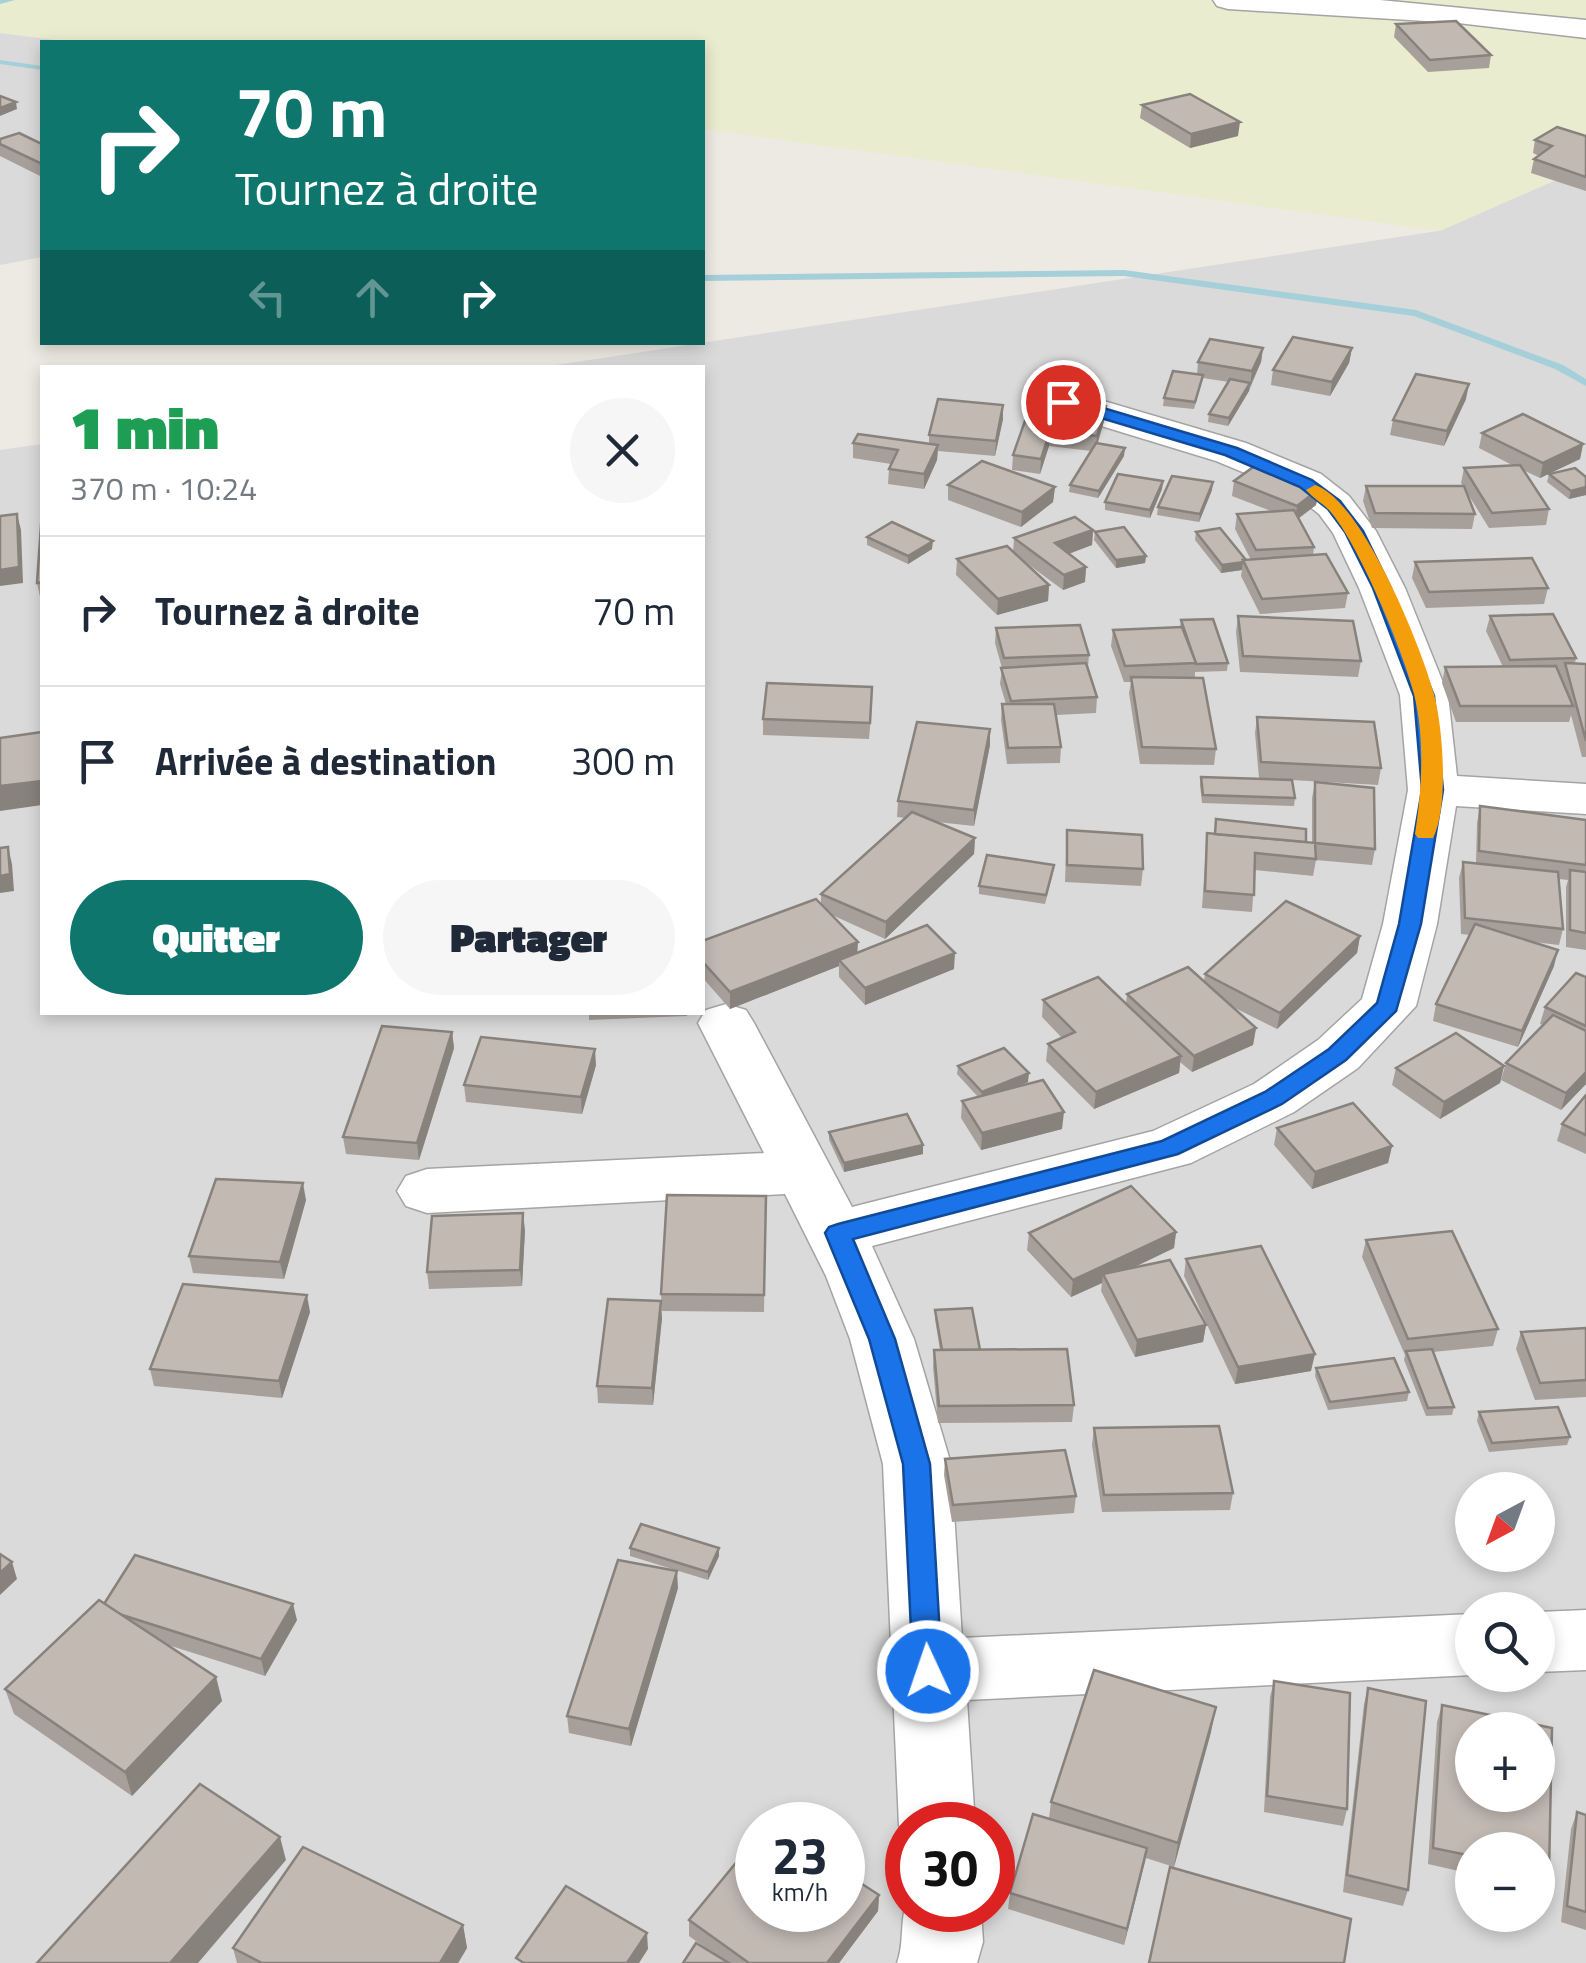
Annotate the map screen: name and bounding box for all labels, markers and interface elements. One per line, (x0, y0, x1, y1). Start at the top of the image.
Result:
text: 70 m (235, 58, 388, 164)
icon: right (70, 80, 200, 210)
text: Tournez à droite (235, 154, 539, 222)
icon: left (240, 270, 295, 325)
icon: ahead (345, 270, 400, 325)
icon: right (450, 270, 505, 325)
pin (1021, 360, 1106, 445)
icon: arrive (1036, 375, 1091, 430)
text: 1 min (70, 381, 219, 472)
button: close (570, 398, 675, 503)
text: 370 m · 10:24 (70, 464, 257, 512)
text: Tournez à droite (155, 582, 420, 640)
text: 70 m (592, 582, 675, 640)
icon: right (70, 584, 125, 639)
text: Arrivée à destination (155, 732, 497, 790)
text: 300 m (571, 732, 675, 790)
icon: arrive (70, 734, 125, 789)
button: Quitter (70, 880, 363, 995)
button: Partager (383, 880, 675, 995)
north arrow (1455, 1472, 1555, 1572)
map controls (1455, 1472, 1555, 1932)
button: search (1455, 1592, 1555, 1692)
position arrow (876, 1619, 980, 1723)
button: + (1455, 1712, 1555, 1812)
speed limit sign: 30 (885, 1802, 1015, 1932)
text: 23 (772, 1817, 828, 1893)
button: − (1455, 1832, 1555, 1932)
text: km/h (772, 1873, 828, 1911)

